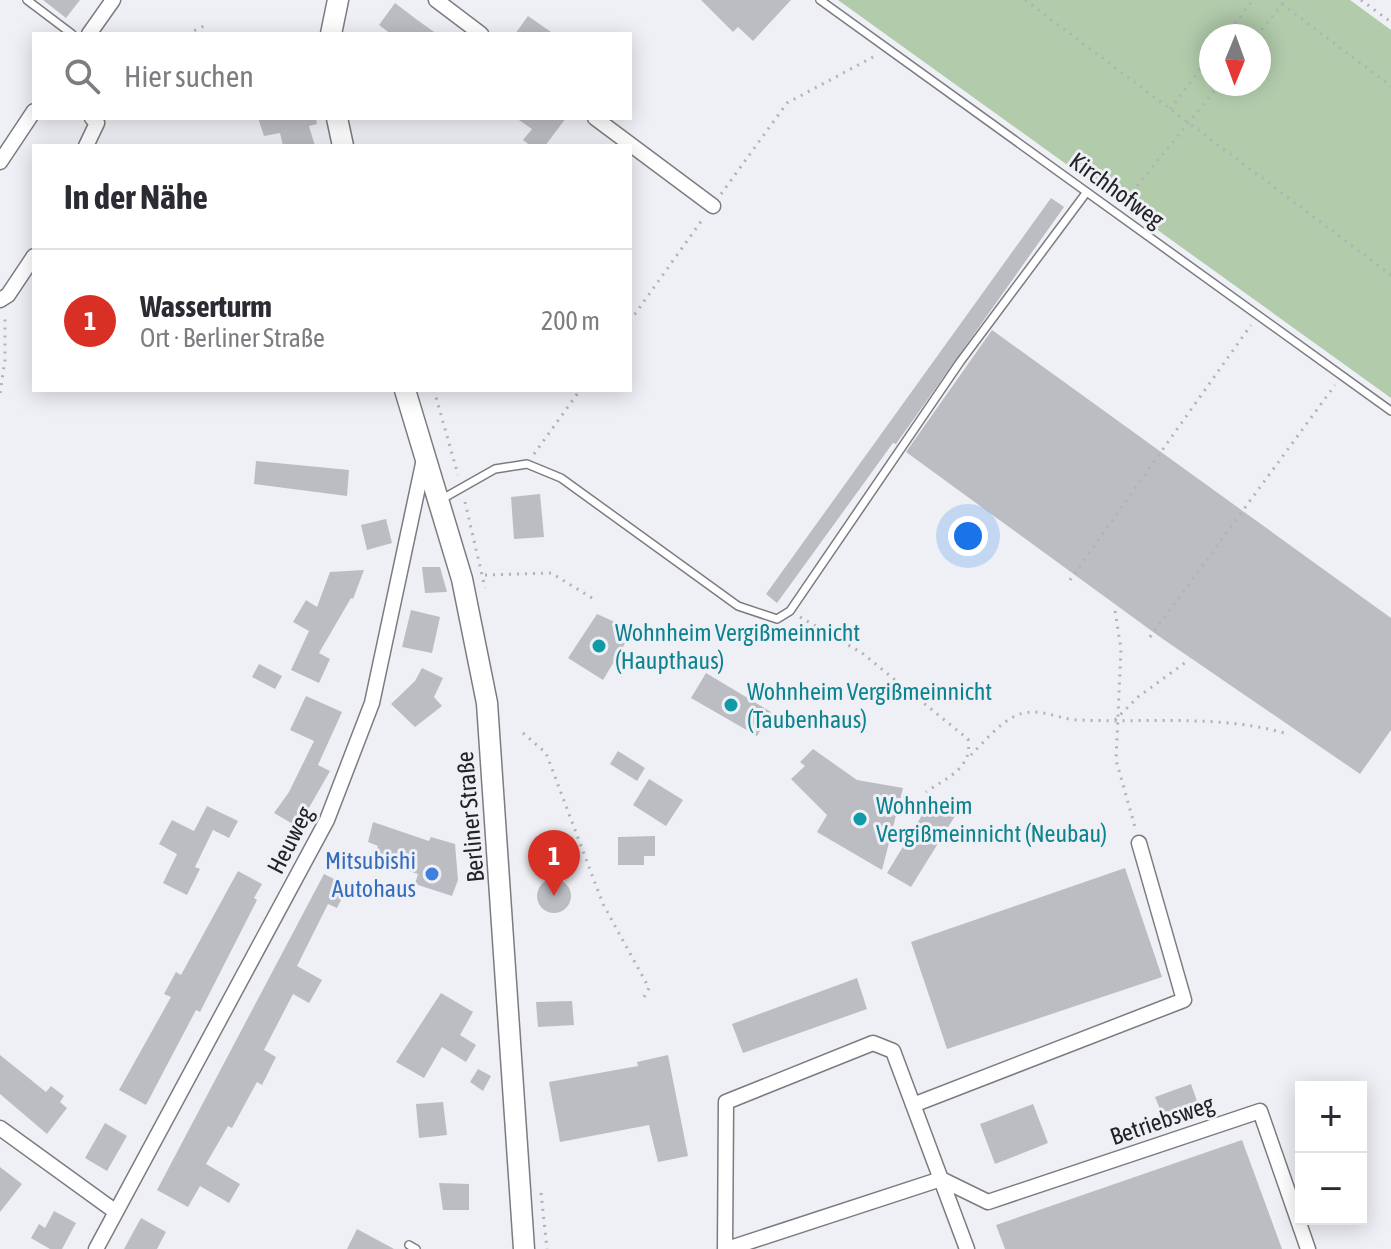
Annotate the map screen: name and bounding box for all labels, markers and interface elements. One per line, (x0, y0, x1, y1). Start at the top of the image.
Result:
north arrow (1199, 24, 1271, 96)
search box (32, 32, 632, 120)
icon: search (60, 54, 104, 98)
text: Hier suchen (124, 59, 254, 93)
street label: Kirchhofweg (1065, 147, 1170, 234)
text: In der Nähe (64, 177, 208, 216)
text: Wasserturm (140, 289, 272, 323)
text: 1 (84, 306, 96, 336)
text: 200 m (541, 306, 600, 336)
text: Ort · Berliner Straße (140, 323, 325, 353)
your location (948, 516, 988, 556)
place label: Wohnheim Vergißmeinnicht (Haupthaus) (615, 619, 860, 674)
marker: Wohnheim Vergißmeinnicht (Haupthaus) (590, 637, 608, 655)
place label: Wohnheim Vergißmeinnicht (Taubenhaus) (747, 678, 992, 733)
marker: Wohnheim Vergißmeinnicht (Taubenhaus) (722, 696, 740, 714)
street label: Berliner Straße (451, 751, 489, 883)
place label: Wohnheim Vergißmeinnicht (Neubau) (876, 792, 1107, 847)
street label: Heuweg (262, 801, 319, 878)
marker: Wohnheim Vergißmeinnicht (Neubau) (851, 810, 869, 828)
pin: 1 (528, 830, 580, 896)
place label: Mitsubishi Autohaus (325, 847, 416, 902)
marker: Mitsubishi Autohaus (423, 865, 441, 883)
map controls (1295, 1081, 1367, 1225)
button: + (1295, 1081, 1367, 1153)
street label: Betriebsweg (1107, 1089, 1218, 1150)
button: − (1295, 1153, 1367, 1225)

